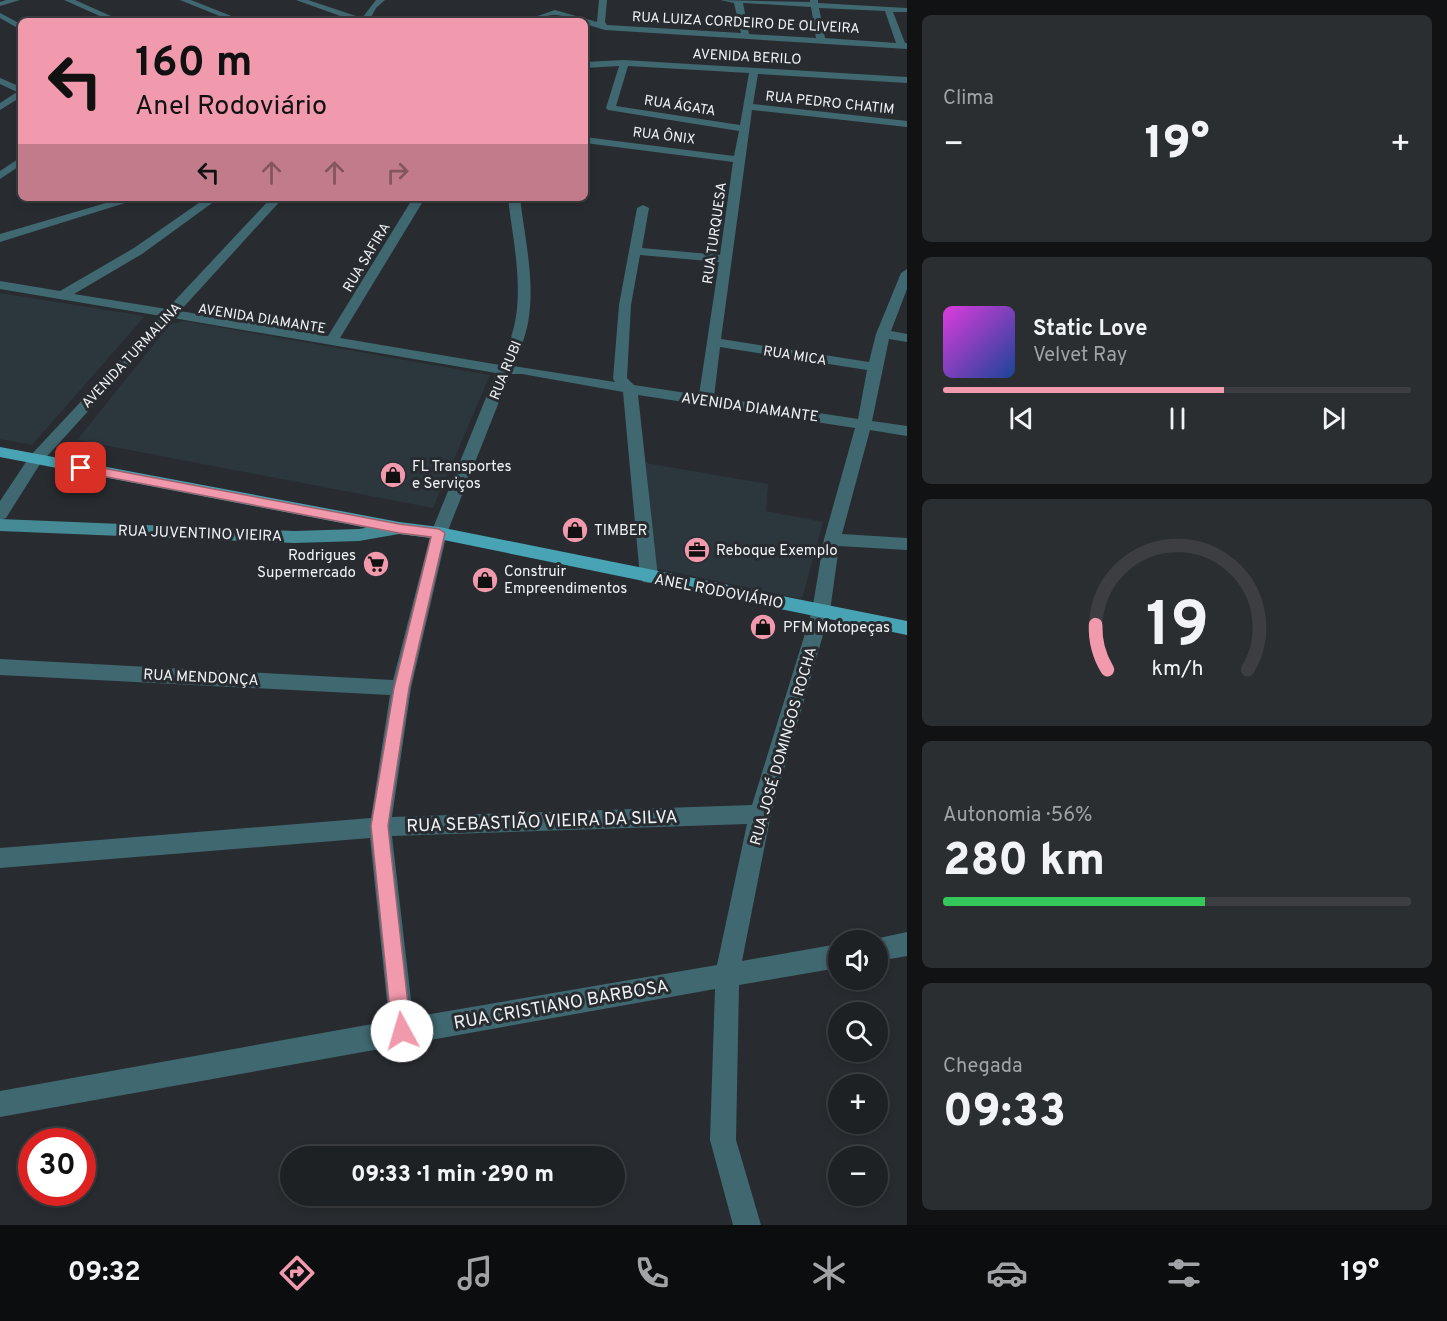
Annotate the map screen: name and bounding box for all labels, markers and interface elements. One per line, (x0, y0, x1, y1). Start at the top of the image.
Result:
street label: RUA LUIZA CORDEIRO DE OLIVEIRA (632, 9, 860, 38)
text: 160 m (135, 38, 253, 91)
icon: left (36, 42, 114, 120)
street label: AVENIDA BERILO (692, 46, 802, 69)
text: Clima (943, 86, 994, 112)
street label: RUA PEDRO CHATIM (765, 88, 895, 119)
text: Anel Rodoviário (135, 90, 327, 124)
street label: RUA ÁGATA (643, 91, 717, 121)
text: 19° (1144, 117, 1210, 174)
street label: RUA ÔNIX (632, 123, 696, 149)
text: − (943, 125, 964, 167)
text: + (1390, 125, 1411, 167)
icon: left (192, 156, 225, 189)
icon: ahead (255, 156, 288, 189)
icon: ahead (318, 156, 351, 189)
icon: right (381, 156, 414, 189)
street label: RUA TURQUESA (700, 181, 731, 285)
street label: RUA SAFIRA (340, 220, 395, 296)
street label: AVENIDA TURMALINA (79, 300, 185, 412)
street label: AVENIDA DIAMANTE (197, 301, 327, 338)
text: Static Love (1033, 316, 1147, 343)
street label: RUA RUBI (487, 338, 526, 403)
street label: RUA MICA (762, 343, 828, 370)
text: Velvet Ray (1033, 343, 1127, 369)
street label: AVENIDA DIAMANTE (680, 389, 820, 428)
icon: previous (1005, 402, 1038, 435)
icon: pause (1161, 402, 1194, 435)
icon: next (1317, 402, 1350, 435)
pin (55, 442, 106, 493)
icon: arrive (64, 451, 97, 484)
place label: FL Transportes e Serviços (412, 458, 512, 494)
shop icon: FL Transportes e Serviços (378, 460, 408, 490)
shop icon: TIMBER (560, 515, 590, 545)
street label: RUA JUVENTINO VIEIRA (118, 522, 282, 547)
place label: TIMBER (594, 522, 648, 541)
office icon: Reboque Exemplo (682, 535, 712, 565)
place label: Reboque Exemplo (716, 542, 838, 561)
place label: Rodrigues Supermercado (257, 547, 356, 583)
supermarket icon: Rodrigues Supermercado (361, 549, 391, 579)
place label: Construir Empreendimentos (504, 563, 627, 599)
shop icon: Construir Empreendimentos (470, 565, 500, 595)
street label: ANEL RODOVIÁRIO (653, 570, 785, 614)
text: 19 (1145, 589, 1209, 668)
shop icon: PFM Motopeças (748, 612, 778, 642)
place label: PFM Motopeças (783, 619, 890, 638)
street label: RUA JOSÉ DOMINGOS ROCHA (746, 645, 822, 848)
text: km/h (1151, 656, 1203, 683)
street label: RUA MENDONÇA (143, 666, 259, 691)
text: Autonomia · 56% (943, 803, 1092, 829)
street label: RUA SEBASTIÃO VIEIRA DA SILVA (406, 804, 678, 839)
text: 280 km (943, 834, 1105, 891)
map controls (828, 930, 888, 1206)
button: sound (828, 930, 888, 990)
street label: RUA CRISTIANO BARBOSA (452, 975, 670, 1036)
position arrow (370, 999, 434, 1063)
button: search (828, 1002, 888, 1062)
text: Chegada (943, 1054, 1023, 1080)
button: + (828, 1074, 888, 1134)
text: 09:33 (943, 1085, 1066, 1142)
speed limit sign: 30 (18, 1128, 96, 1206)
button: − (828, 1146, 888, 1206)
text: 09:33 · 1 min · 290 m (351, 1162, 554, 1189)
icon: directions (276, 1252, 318, 1294)
icon: music (454, 1252, 496, 1294)
icon: phone (631, 1252, 673, 1294)
icon: climate (808, 1252, 850, 1294)
icon: car (986, 1252, 1028, 1294)
icon: filters (1163, 1252, 1205, 1294)
text: 09:32 (68, 1256, 141, 1290)
text: 19° (1341, 1256, 1379, 1290)

